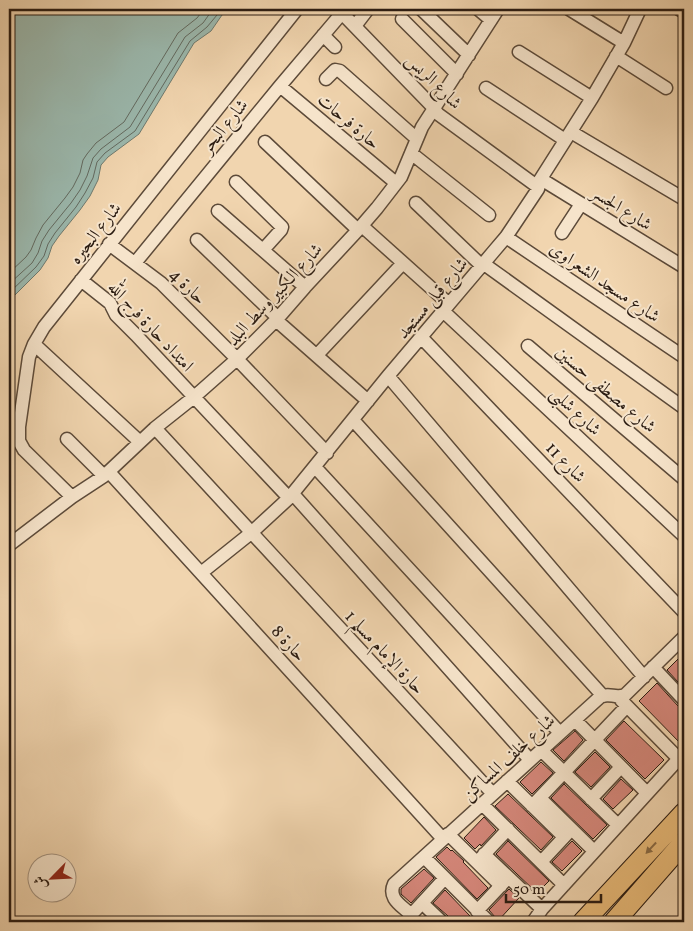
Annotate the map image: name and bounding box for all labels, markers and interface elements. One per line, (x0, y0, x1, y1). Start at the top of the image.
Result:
street label: شارع الريس (398, 48, 467, 117)
street label: حارة فرحات (311, 88, 385, 156)
street label: شارع البحر (194, 94, 256, 162)
street label: شارع الجسر (584, 180, 656, 238)
street label: شارع البحيره (64, 198, 129, 271)
street label: شارع مسجد الشعراوى (543, 237, 664, 330)
street label: شارع الكبير وسط البلد (221, 238, 330, 352)
street label: شارع قبلى مستجد (391, 253, 476, 346)
street label: حارة 4 (163, 263, 211, 311)
street label: امتداد حارة فرج الله (100, 274, 201, 379)
street label: شارع مصطفى حسنين (549, 340, 661, 441)
street label: شارع شلبى (543, 382, 606, 443)
street label: شارع 11 (538, 437, 591, 490)
street label: حارة الإمام مسلم 1 (335, 605, 430, 704)
street label: حارة 8 (265, 620, 311, 668)
street label: شارع خلف المساكن (457, 709, 562, 808)
one-way arrow (645, 842, 657, 854)
north arrow (28, 854, 78, 904)
scale bar (506, 871, 600, 903)
text: ش (30, 872, 53, 893)
text: 50 m (513, 880, 545, 901)

